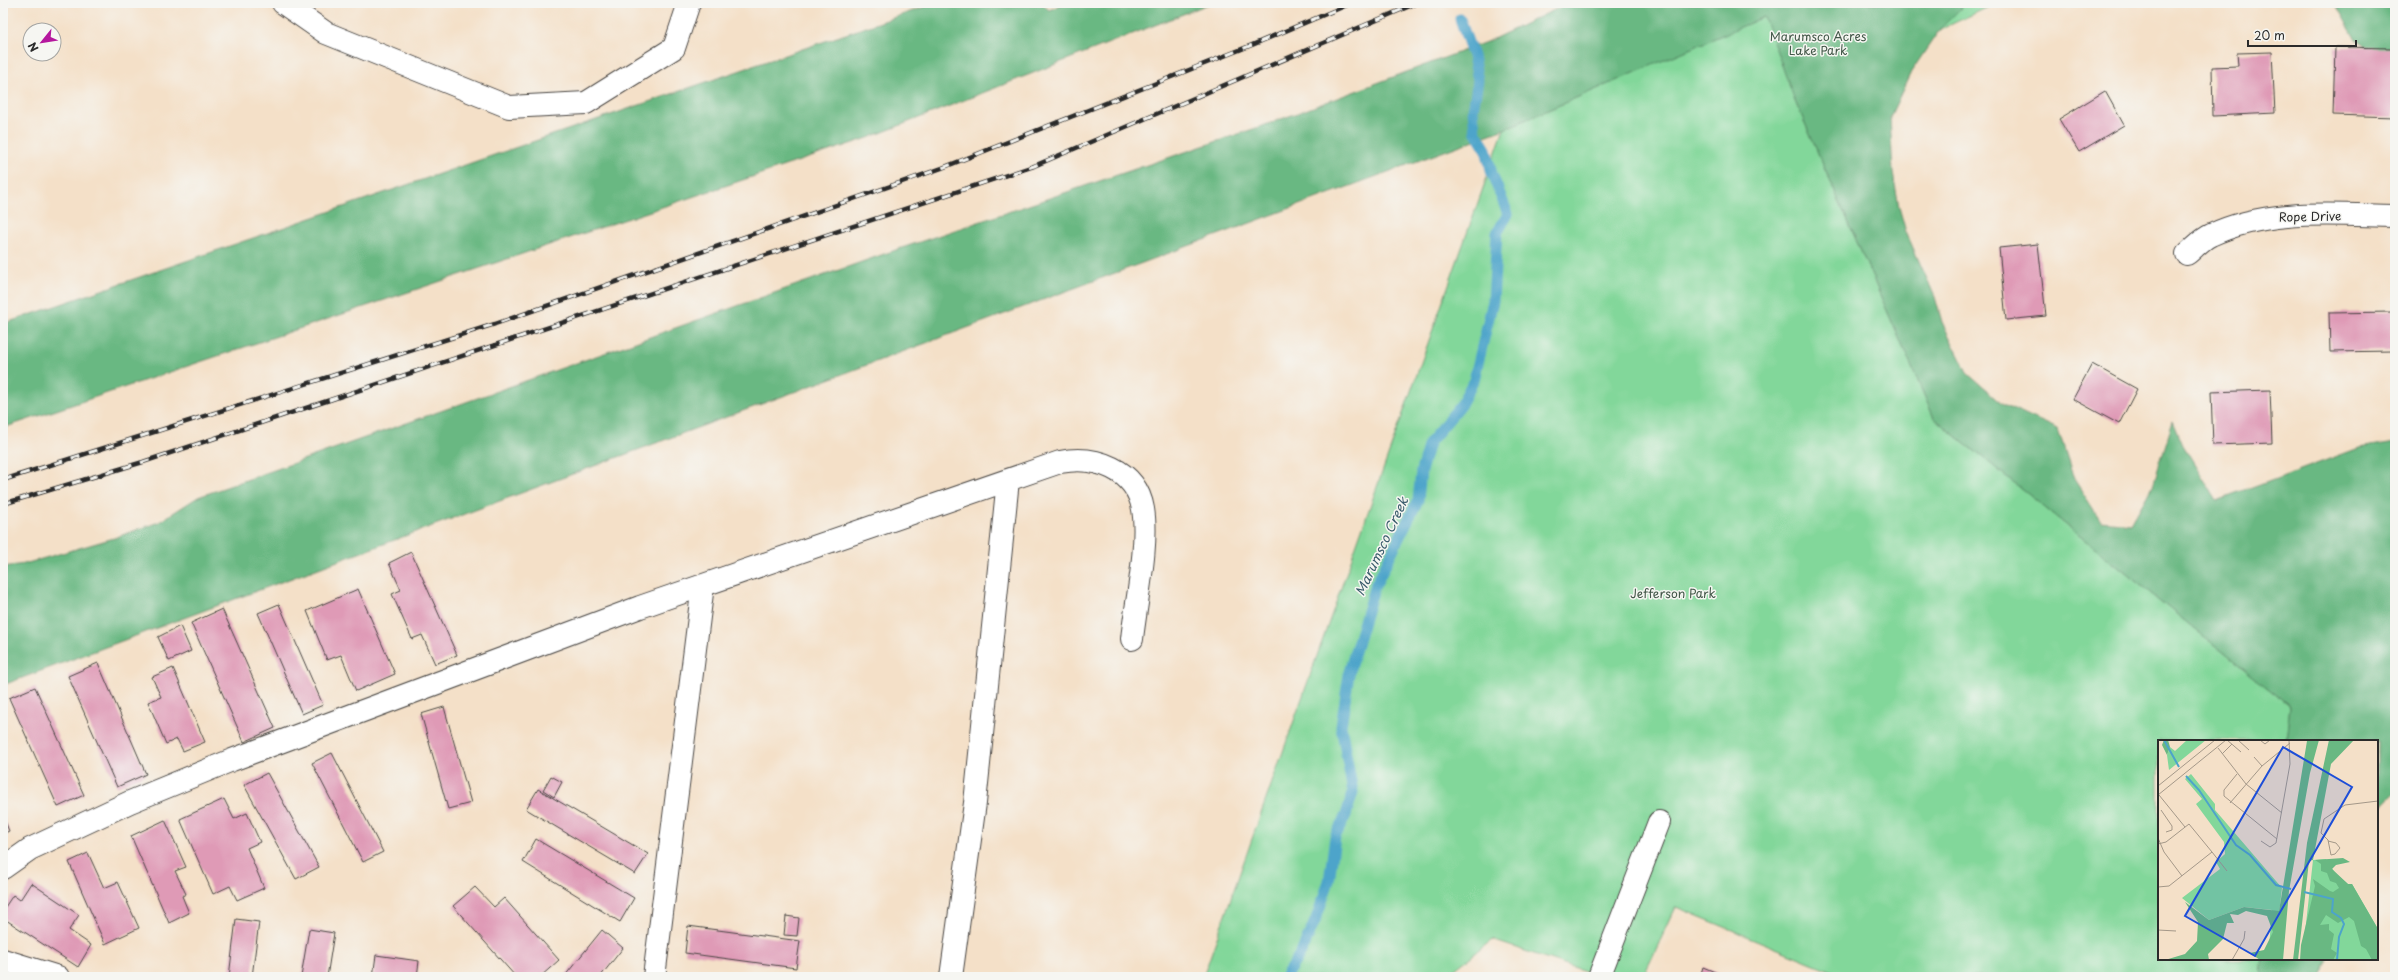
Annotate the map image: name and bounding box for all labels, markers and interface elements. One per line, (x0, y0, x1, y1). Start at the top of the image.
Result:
north arrow (22, 22, 62, 62)
scale bar (2248, 22, 2356, 48)
text: 20 m (2254, 26, 2285, 44)
park label: Marumsco Acres Lake Park (1770, 27, 1867, 59)
text: N (23, 39, 42, 55)
street label: Rope Drive (2279, 206, 2341, 226)
water label: Marumsco Creek (1350, 492, 1413, 599)
park label: Jefferson Park (1630, 584, 1716, 602)
inset map (2158, 740, 2378, 960)

